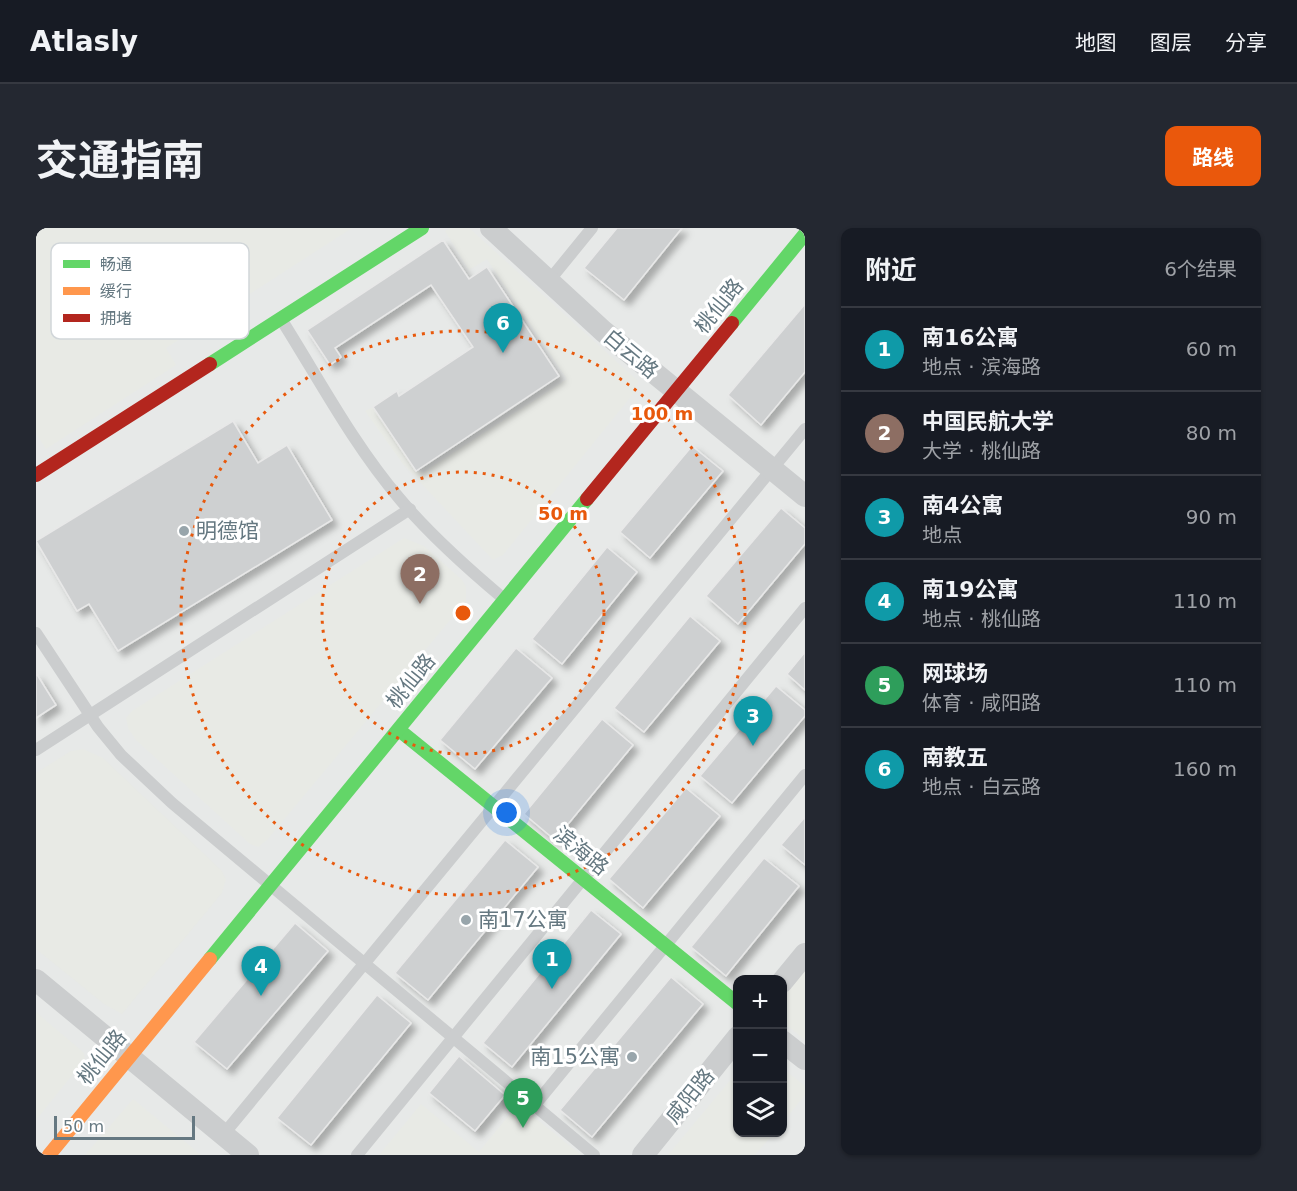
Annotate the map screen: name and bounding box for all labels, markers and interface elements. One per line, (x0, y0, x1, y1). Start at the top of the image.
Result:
text: Atlasly (30, 25, 138, 58)
text: 地图 (1075, 31, 1117, 55)
text: 图层 (1150, 31, 1192, 55)
text: 分享 (1225, 31, 1267, 55)
button: 路线 (1165, 126, 1261, 186)
text: 交通指南 (36, 136, 204, 185)
legend (51, 243, 249, 339)
text: 畅通 (100, 255, 132, 274)
text: 附近 (865, 255, 917, 285)
text: 6个结果 (1164, 257, 1237, 281)
street label: 桃仙路 (690, 274, 748, 338)
text: 缓行 (100, 282, 132, 301)
pin: 6 (484, 304, 522, 353)
text: 拥堵 (100, 309, 132, 328)
street label: 白云路 (599, 325, 663, 383)
text: 南16公寓 (922, 325, 1019, 350)
text: 1 (878, 337, 891, 361)
text: 60 m (1186, 337, 1237, 361)
text: 地点 · 滨海路 (922, 355, 1041, 379)
text: 100 m (631, 403, 693, 424)
text: 中国民航大学 (922, 409, 1054, 434)
text: 2 (878, 421, 891, 445)
text: 80 m (1186, 421, 1237, 445)
text: 大学 · 桃仙路 (922, 439, 1041, 463)
text: 南4公寓 (922, 493, 1003, 518)
text: 50 m (538, 503, 588, 524)
text: 3 (878, 505, 891, 529)
text: 90 m (1186, 505, 1237, 529)
place label: 明德馆 (196, 519, 259, 543)
text: 地点 (922, 523, 962, 547)
marker: 明德馆 (177, 524, 191, 538)
pin: 2 (400, 554, 440, 604)
text: 南19公寓 (922, 577, 1019, 602)
text: 4 (878, 589, 891, 613)
text: 110 m (1173, 589, 1237, 613)
centre of rings (453, 603, 473, 623)
text: 地点 · 桃仙路 (922, 607, 1041, 631)
street label: 桃仙路 (382, 649, 440, 713)
text: 网球场 (922, 661, 988, 686)
text: 5 (878, 673, 891, 697)
text: 110 m (1173, 673, 1237, 697)
text: 体育 · 咸阳路 (922, 691, 1041, 715)
pin: 3 (734, 696, 772, 746)
text: 南教五 (922, 745, 988, 770)
text: 6 (878, 757, 891, 781)
text: 160 m (1173, 757, 1237, 781)
text: 地点 · 白云路 (922, 775, 1041, 799)
your location (492, 798, 521, 827)
street label: 滨海路 (549, 822, 613, 880)
place label: 南17公寓 (478, 908, 568, 932)
marker: 南17公寓 (459, 913, 473, 927)
pin: 1 (532, 940, 572, 989)
pin: 4 (242, 946, 280, 996)
map controls (733, 975, 787, 1137)
button: + (733, 975, 787, 1029)
street label: 桃仙路 (73, 1025, 131, 1089)
button: − (733, 1029, 787, 1083)
place label: 南15公寓 (530, 1045, 620, 1069)
marker: 南15公寓 (625, 1050, 639, 1064)
street label: 咸阳路 (661, 1064, 719, 1128)
pin: 5 (504, 1078, 542, 1128)
button: layers (733, 1083, 787, 1137)
scale bar (54, 1113, 195, 1140)
text: 50 m (63, 1117, 104, 1136)

